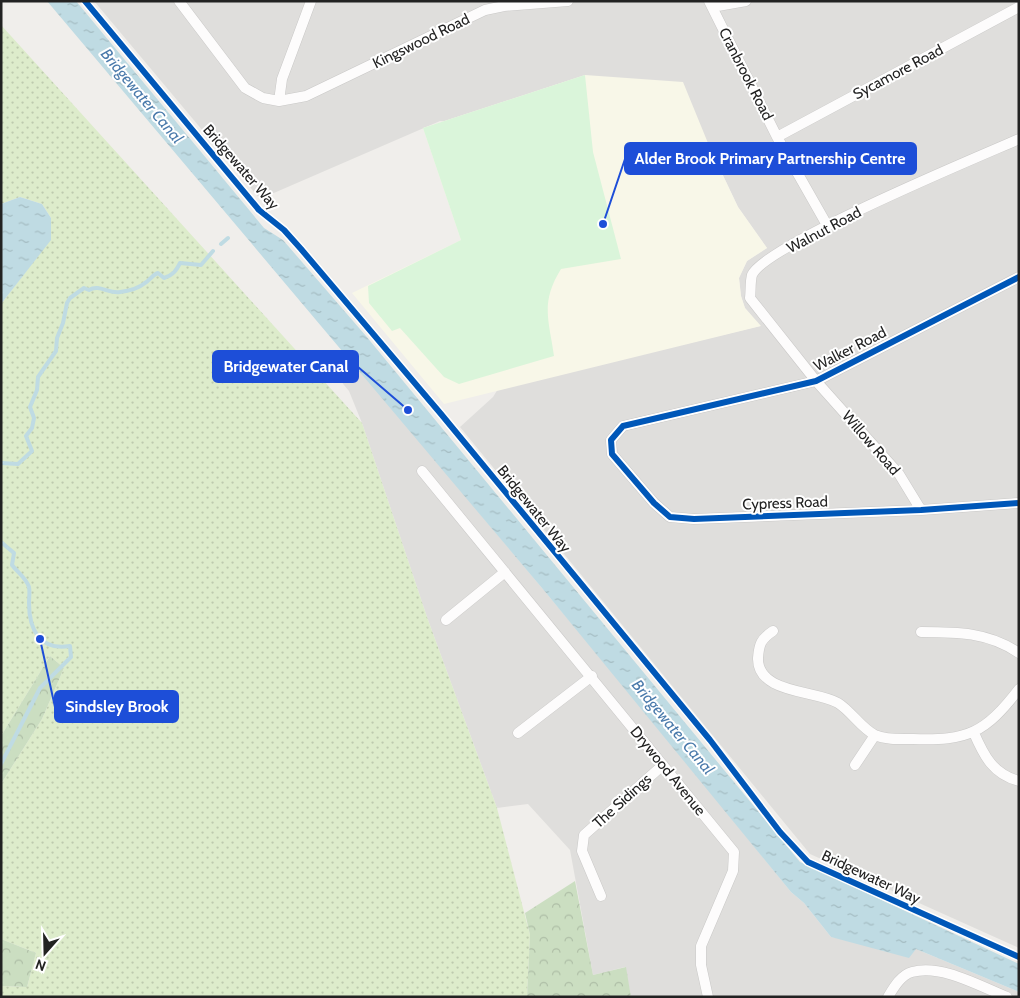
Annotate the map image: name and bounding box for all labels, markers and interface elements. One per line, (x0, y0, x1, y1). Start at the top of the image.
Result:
street label: Kingswood Road (370, 10, 472, 72)
street label: Cranbrook Road (715, 25, 777, 123)
street label: Sycamore Road (850, 41, 946, 103)
water label: Bridgewater Canal (97, 45, 187, 147)
street label: Bridgewater Way (199, 121, 283, 214)
callout: Alder Brook Primary Partnership Centre (625, 143, 916, 174)
text: Alder Brook Primary Partnership Centre (635, 149, 905, 168)
street label: Walnut Road (784, 203, 864, 257)
street label: Walker Road (811, 323, 889, 375)
callout: Bridgewater Canal (213, 351, 358, 382)
text: Bridgewater Canal (223, 357, 349, 376)
street label: Willow Road (838, 407, 904, 479)
street label: Bridgewater Way (493, 462, 575, 557)
street label: Cypress Road (742, 493, 828, 513)
water label: Bridgewater Canal (628, 676, 718, 778)
callout: Sindsley Brook (55, 691, 178, 722)
text: Sindsley Brook (65, 697, 169, 716)
street label: Drywood Avenue (626, 723, 710, 820)
street label: The Sidings (589, 770, 655, 832)
street label: Bridgewater Way (819, 846, 924, 908)
north arrow (20, 928, 70, 978)
text: N (33, 955, 48, 975)

